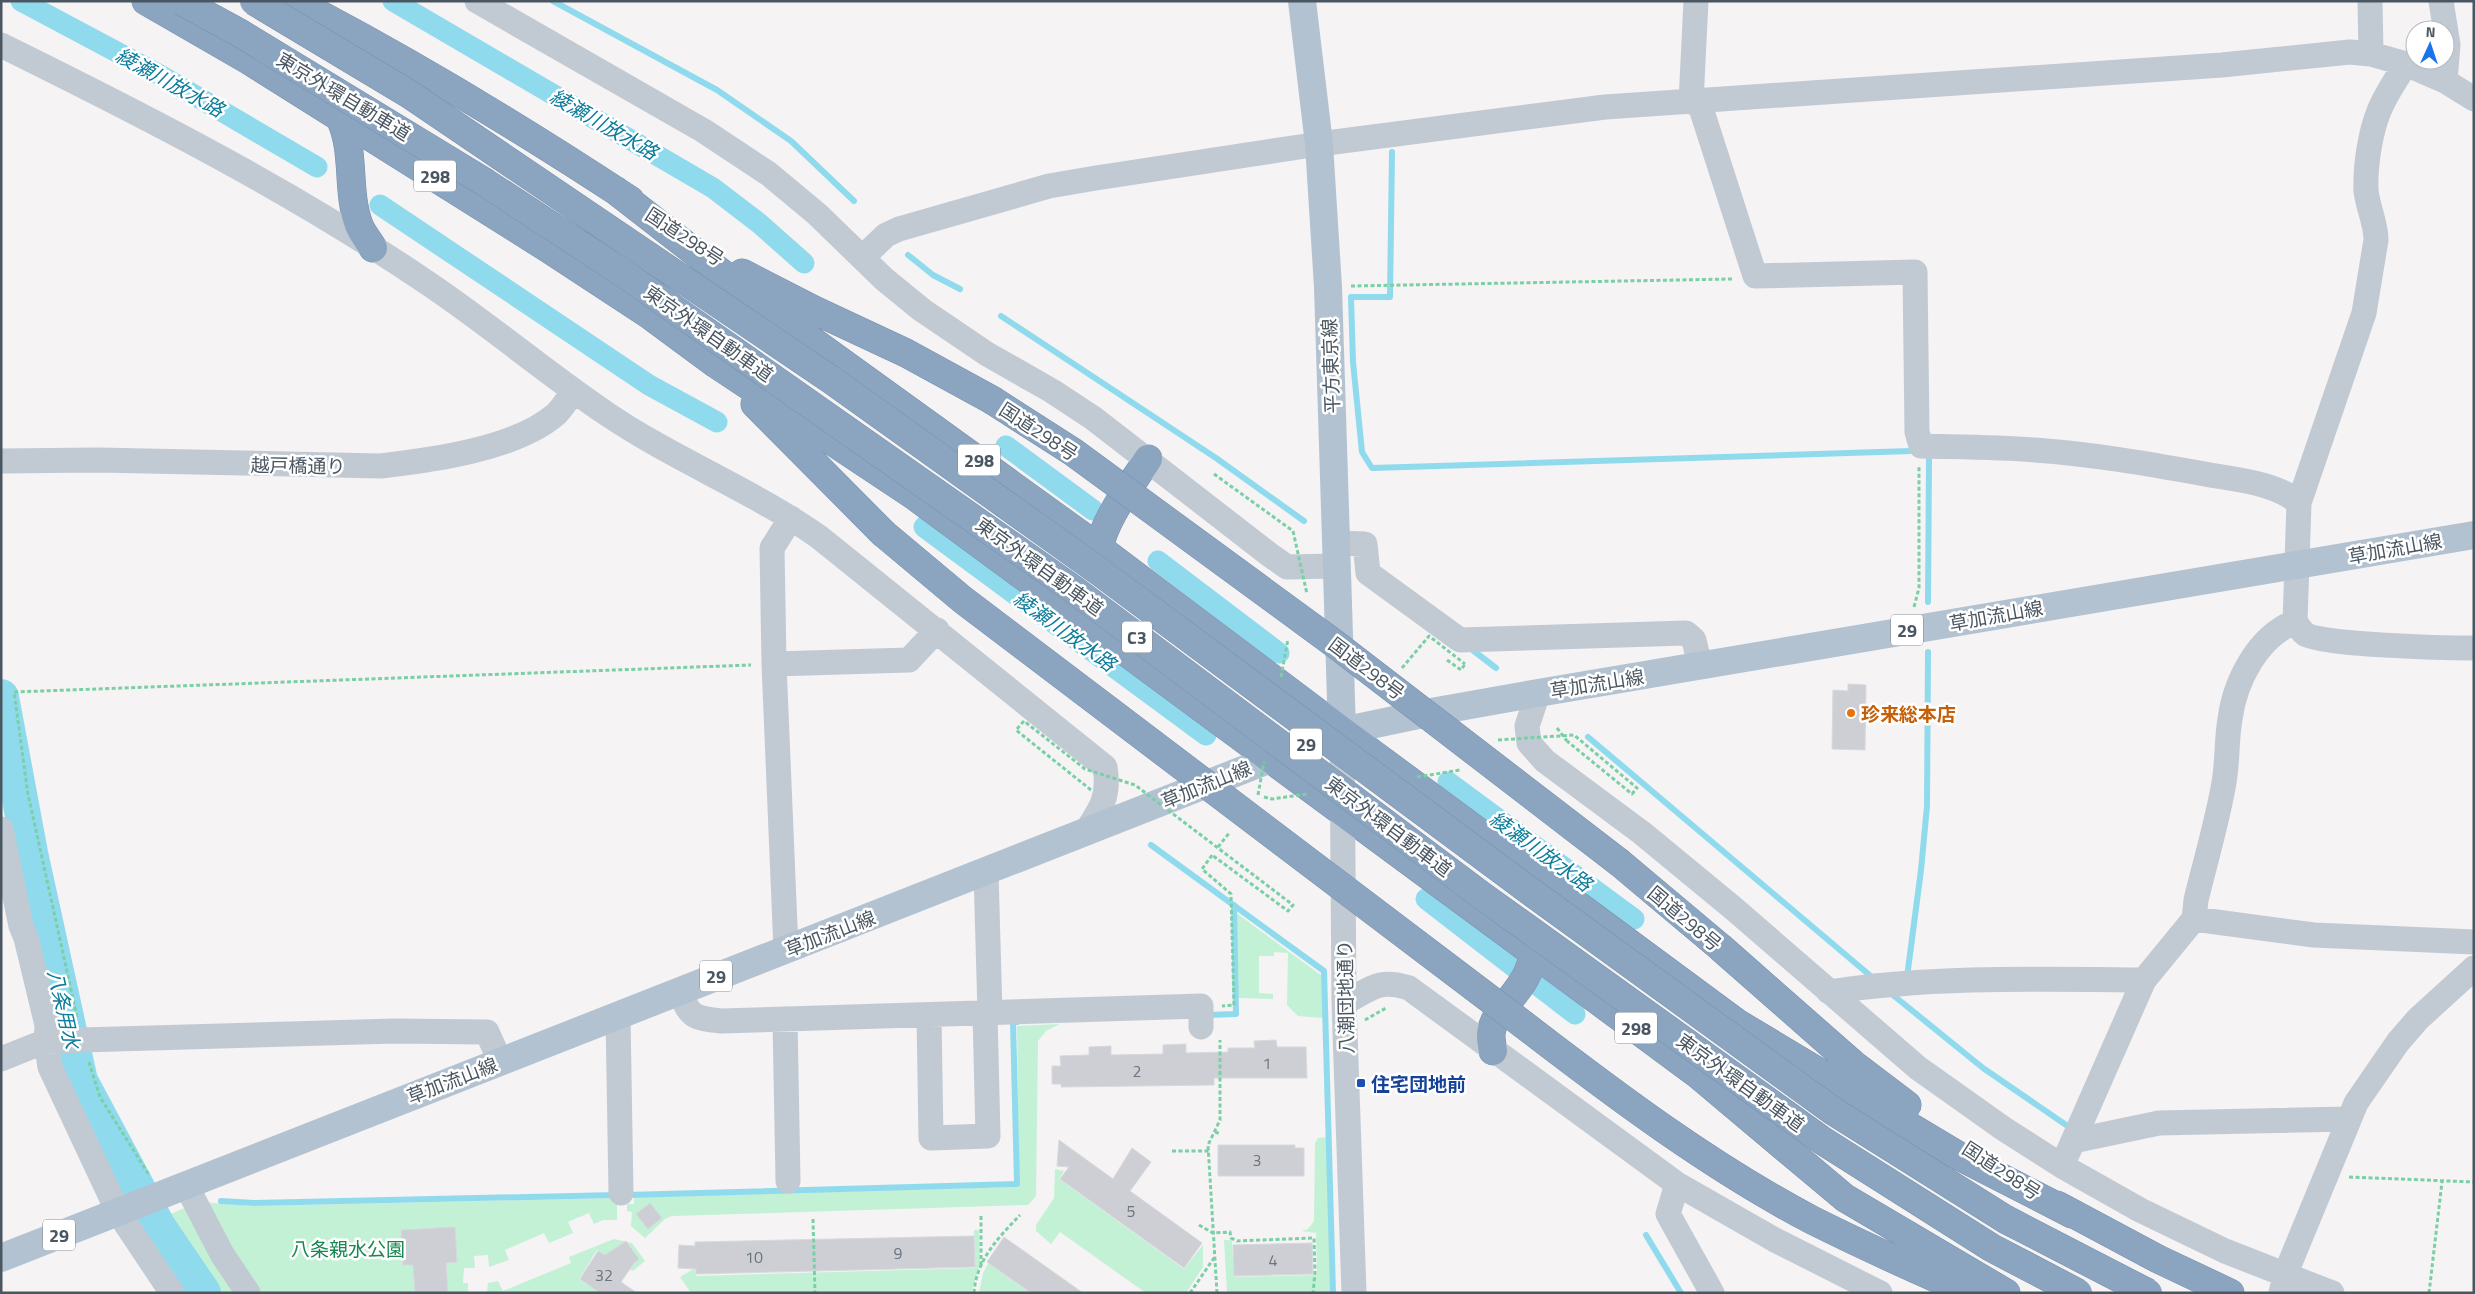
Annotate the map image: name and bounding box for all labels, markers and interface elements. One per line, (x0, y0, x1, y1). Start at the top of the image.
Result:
north arrow (2405, 20, 2455, 70)
text: N (2425, 21, 2436, 42)
water label: 綾瀬川放水路 (110, 39, 232, 126)
street label: 東京外環自動車道 (271, 44, 417, 148)
water label: 綾瀬川放水路 (544, 81, 665, 168)
road number: 298 (414, 160, 456, 192)
street label: 国道298号 (640, 200, 730, 272)
street label: 東京外環自動車道 (638, 278, 780, 388)
street label: 平方東京線 (1314, 318, 1346, 414)
street label: 国道298号 (994, 395, 1084, 467)
road number: 298 (958, 444, 1000, 476)
street label: 越戸橋通り (250, 450, 346, 480)
street label: 東京外環自動車道 (970, 510, 1110, 622)
street label: 草加流山線 (2346, 525, 2444, 571)
water label: 綾瀬川放水路 (1007, 583, 1124, 680)
street label: 草加流山線 (1947, 592, 2045, 638)
road number: 29 (1891, 614, 1923, 646)
road number: C3 (1122, 622, 1152, 652)
street label: 国道298号 (1323, 630, 1411, 706)
street label: 草加流山線 (1548, 661, 1646, 705)
place label: 珍来総本店 (1861, 699, 1956, 728)
marker: 珍来総本店 (1845, 707, 1857, 719)
road number: 29 (1290, 729, 1322, 760)
street label: 草加流山線 (1157, 753, 1255, 815)
street label: 東京外環自動車道 (1320, 769, 1458, 883)
water label: 綾瀬川放水路 (1483, 803, 1600, 900)
street label: 国道298号 (1642, 878, 1728, 958)
street label: 草加流山線 (780, 902, 880, 964)
street label: 八潮団地通り (1330, 940, 1360, 1054)
road number: 29 (700, 960, 732, 991)
water label: 八条用水 (40, 967, 89, 1053)
road number: 298 (1615, 1012, 1657, 1044)
street label: 東京外環自動車道 (1671, 1026, 1811, 1138)
street label: 草加流山線 (402, 1049, 502, 1111)
house number: 1 (1263, 1051, 1271, 1075)
house number: 2 (1133, 1059, 1141, 1083)
place label: 住宅団地前 (1371, 1069, 1466, 1098)
marker: 住宅団地前 (1355, 1077, 1367, 1089)
street label: 国道298号 (1957, 1134, 2047, 1206)
house number: 3 (1253, 1148, 1261, 1172)
house number: 5 (1127, 1199, 1136, 1223)
road number: 29 (43, 1220, 75, 1250)
park label: 八条親水公園 (291, 1234, 405, 1263)
house number: 9 (894, 1241, 903, 1265)
house number: 10 (745, 1245, 763, 1269)
house number: 4 (1269, 1248, 1278, 1272)
house number: 32 (595, 1263, 613, 1287)

